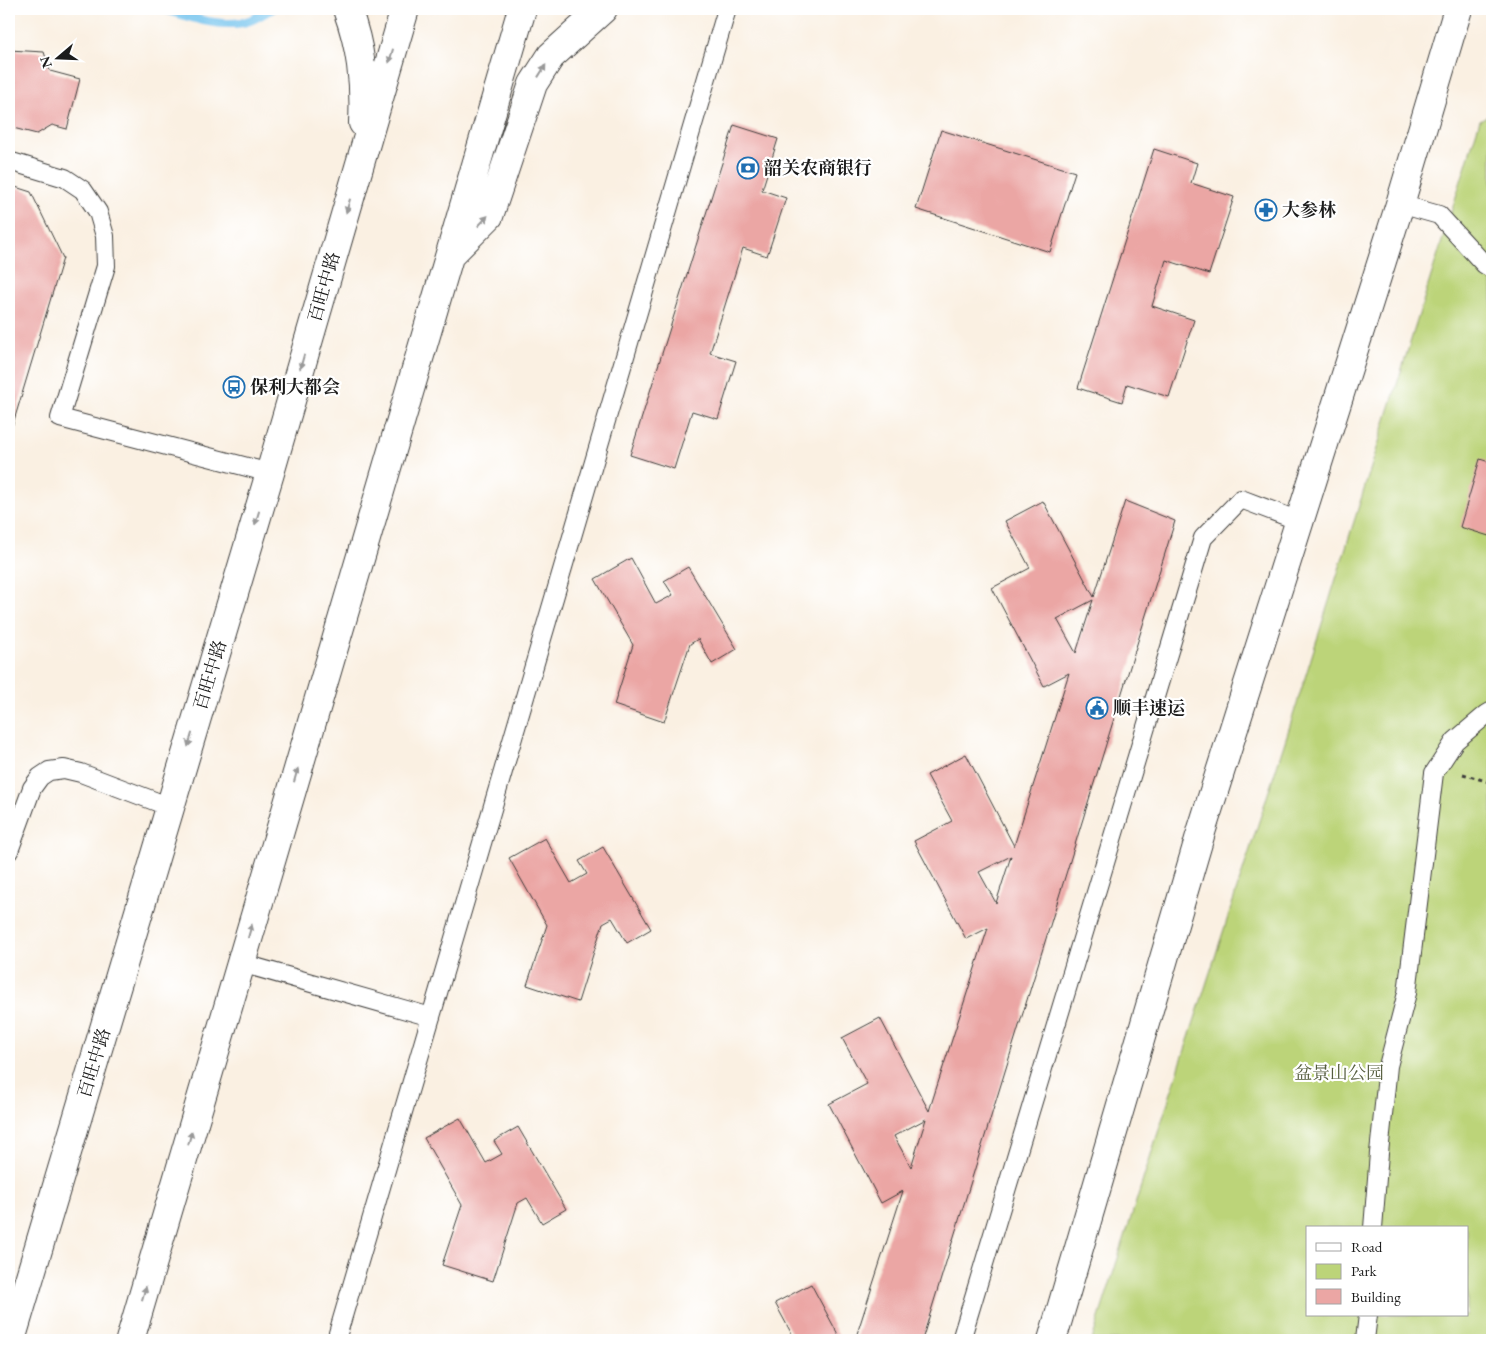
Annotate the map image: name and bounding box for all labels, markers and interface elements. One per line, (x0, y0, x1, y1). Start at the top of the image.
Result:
north arrow (32, 32, 82, 82)
one-way arrow (387, 48, 395, 63)
text: N (35, 53, 56, 71)
one-way arrow (537, 64, 546, 77)
bank icon: 韶关农商银行 (736, 156, 760, 180)
place label: 韶关农商银行 (764, 156, 872, 179)
one-way arrow (343, 198, 351, 213)
pharmacy icon: 大参林 (1254, 198, 1278, 222)
place label: 大参林 (1282, 198, 1336, 221)
one-way arrow (477, 215, 489, 227)
street label: 百旺中路 (303, 249, 344, 325)
one-way arrow (298, 354, 306, 369)
bus stop icon: 保利大都会 (222, 375, 246, 399)
place label: 保利大都会 (250, 375, 340, 398)
one-way arrow (252, 510, 260, 525)
street label: 百旺中路 (188, 637, 231, 713)
public building icon: 顺丰速运 (1085, 696, 1109, 720)
place label: 顺丰速运 (1113, 696, 1185, 719)
one-way arrow (186, 733, 194, 748)
one-way arrow (293, 768, 301, 783)
one-way arrow (247, 924, 255, 939)
street label: 百旺中路 (72, 1025, 115, 1101)
park label: 盆景山公园 (1294, 1061, 1384, 1084)
one-way arrow (186, 1130, 194, 1145)
legend (1306, 1226, 1468, 1316)
text: Road (1351, 1237, 1383, 1256)
text: Park (1351, 1261, 1378, 1280)
one-way arrow (140, 1286, 148, 1301)
text: Building (1351, 1287, 1401, 1306)

